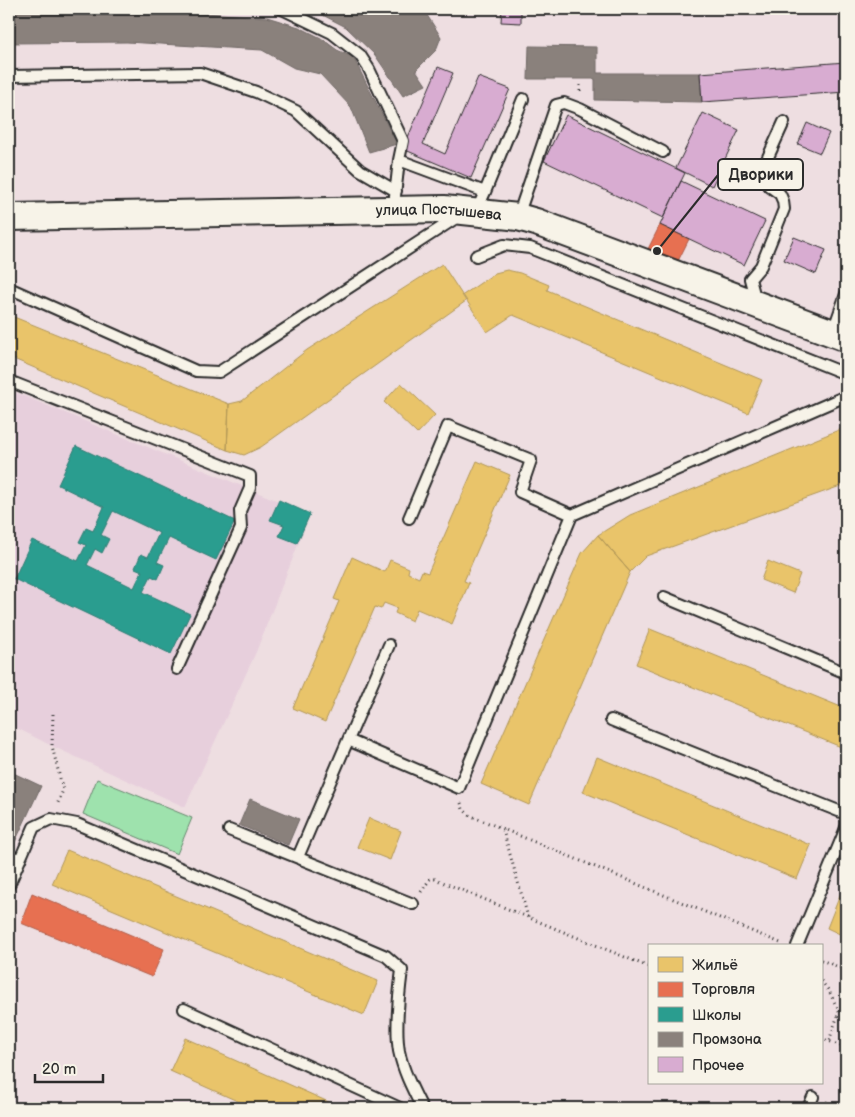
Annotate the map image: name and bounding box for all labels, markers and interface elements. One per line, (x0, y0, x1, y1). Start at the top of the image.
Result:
callout: Дворики (718, 159, 803, 190)
text: Дворики (729, 166, 793, 185)
street label: улица Постышева (376, 200, 503, 225)
legend (648, 944, 822, 1084)
text: Жильё (692, 956, 738, 975)
text: Торговля (692, 980, 755, 999)
text: Школы (692, 1006, 741, 1025)
text: Промзона (692, 1030, 762, 1049)
scale bar (35, 1052, 102, 1084)
text: Прочее (692, 1056, 744, 1075)
text: 20 m (42, 1060, 76, 1079)

